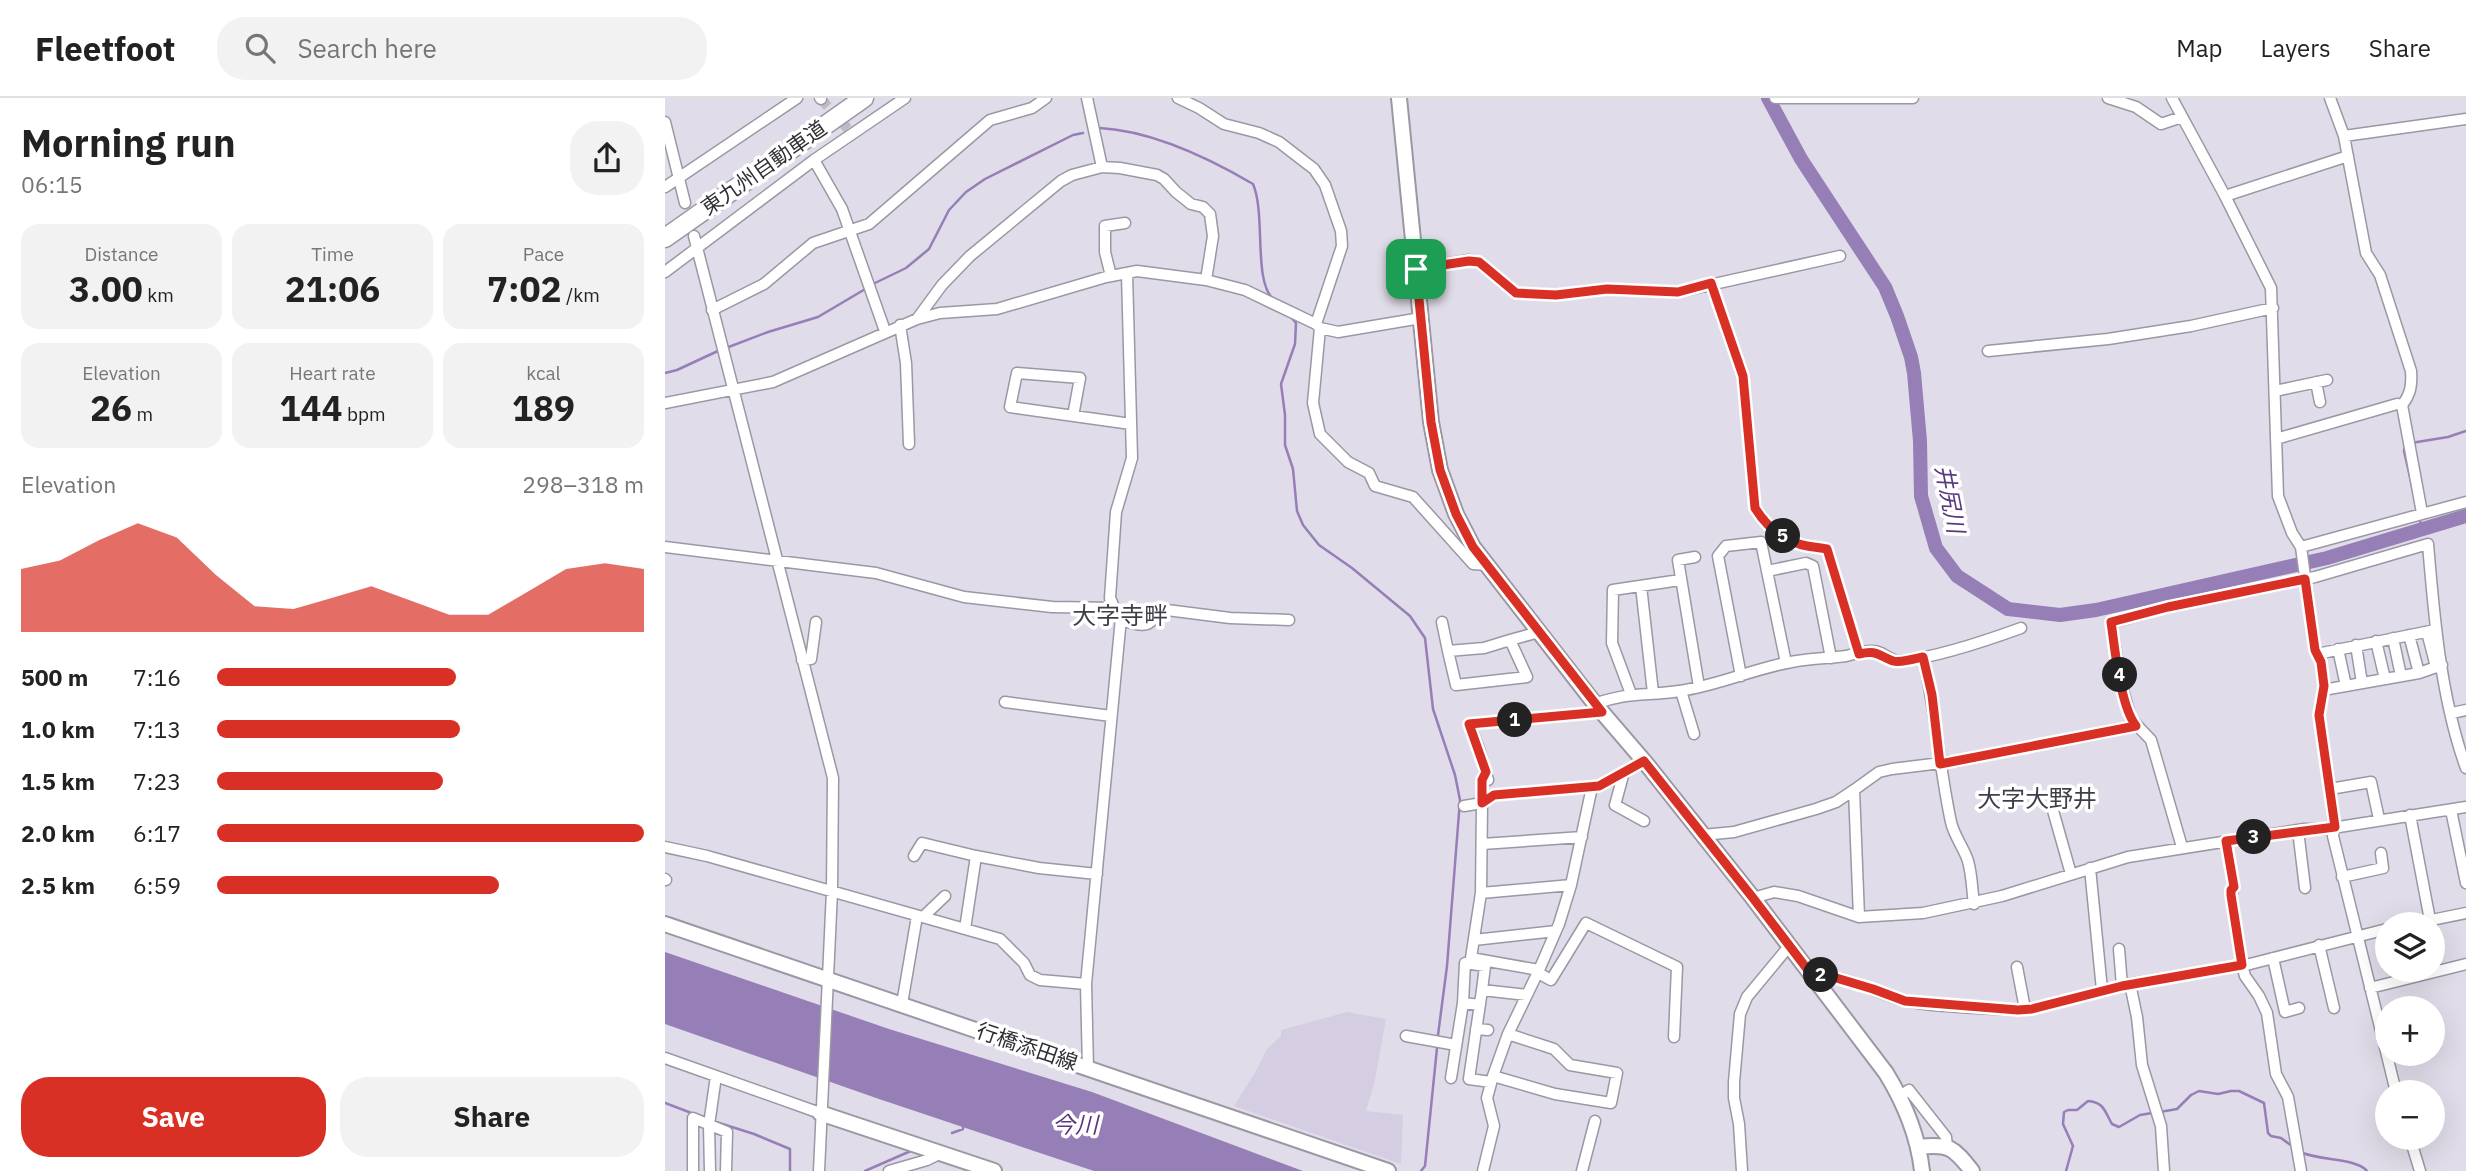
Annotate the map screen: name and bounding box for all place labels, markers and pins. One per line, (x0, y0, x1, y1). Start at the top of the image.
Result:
pin (1386, 239, 1446, 299)
pin: 5 (1765, 518, 1801, 554)
pin: 4 (2103, 658, 2137, 692)
pin: 1 (1497, 702, 1533, 738)
pin: 3 (2237, 820, 2271, 854)
pin: 2 (1803, 958, 1839, 992)

